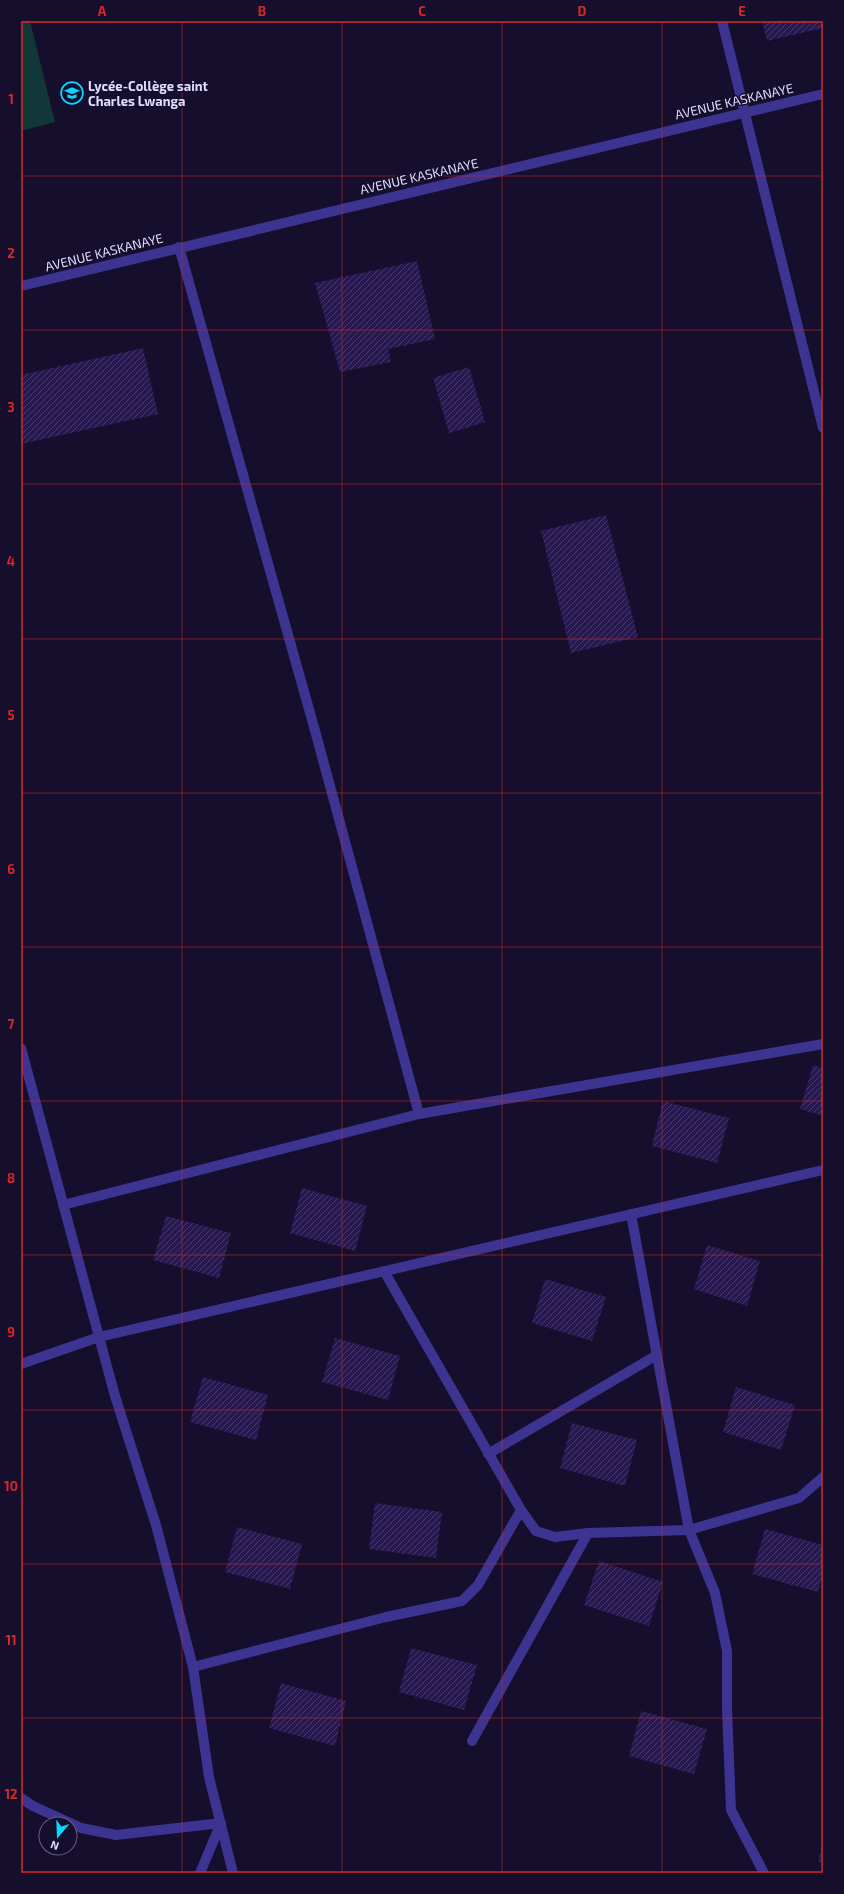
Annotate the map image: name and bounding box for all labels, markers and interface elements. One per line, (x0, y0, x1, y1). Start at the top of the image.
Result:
text: A (98, 3, 107, 19)
text: B (258, 3, 266, 19)
text: C (418, 3, 426, 19)
text: D (578, 3, 587, 19)
text: E (738, 3, 746, 19)
place label: Lycée-Collège saint Charles Lwanga (88, 78, 209, 109)
school or university icon: Lycée-Collège saint Charles Lwanga (59, 80, 85, 106)
street label: AVENUE KASKANAYE (673, 80, 795, 122)
text: 1 (8, 91, 14, 107)
street label: AVENUE KASKANAYE (358, 155, 480, 197)
street label: AVENUE KASKANAYE (43, 230, 165, 274)
text: 2 (7, 245, 15, 261)
text: 3 (7, 399, 15, 415)
text: 4 (7, 553, 15, 569)
text: 5 (7, 707, 15, 723)
text: 6 (7, 861, 15, 877)
text: 7 (8, 1016, 15, 1032)
text: 8 (7, 1170, 15, 1186)
text: 9 (7, 1324, 15, 1340)
text: 10 (4, 1478, 18, 1494)
text: 11 (5, 1632, 17, 1648)
text: 12 (4, 1786, 18, 1802)
north arrow (38, 1816, 78, 1856)
text: N (49, 1838, 60, 1853)

